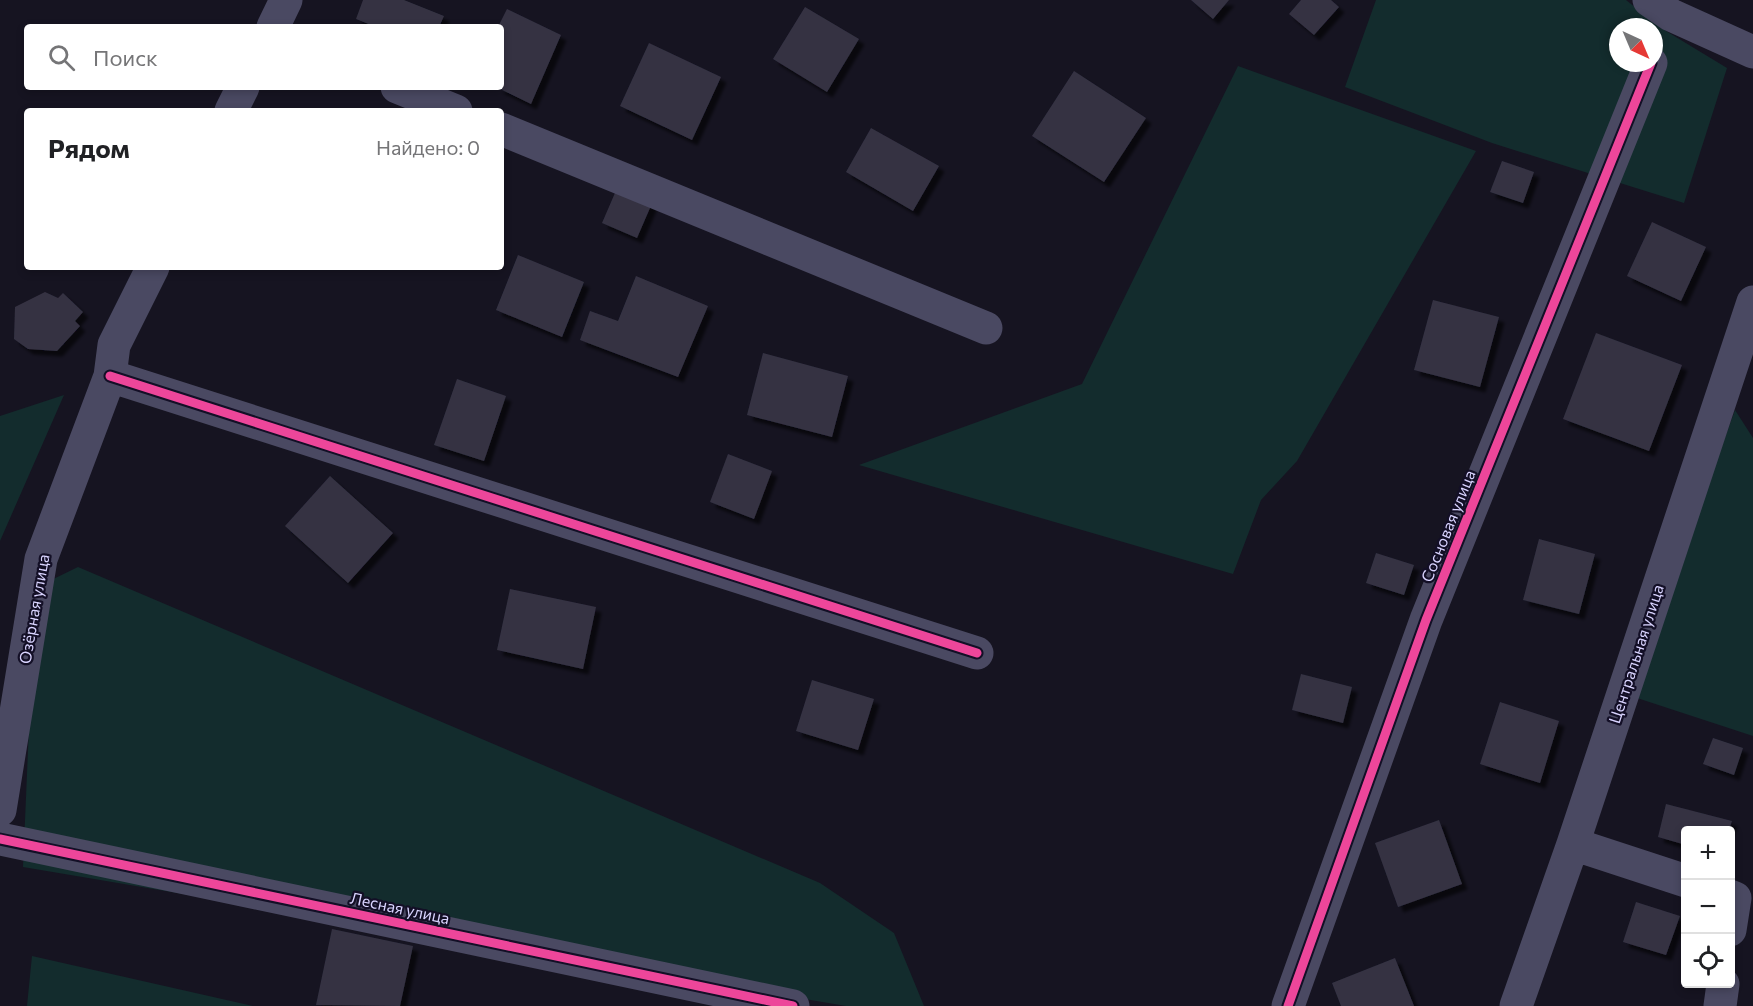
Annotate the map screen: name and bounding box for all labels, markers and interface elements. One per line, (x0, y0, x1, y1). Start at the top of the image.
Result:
north arrow (1609, 18, 1663, 72)
search box (24, 24, 504, 90)
icon: search (45, 41, 78, 74)
text: Поиск (93, 44, 158, 71)
text: Рядом (48, 132, 130, 163)
text: Найдено: 0 (376, 135, 480, 159)
street label: Сосновая улица (1416, 467, 1479, 585)
street label: Озёрная улица (14, 552, 53, 665)
street label: Центральная улица (1604, 582, 1667, 726)
map controls (1681, 826, 1735, 988)
button: + (1681, 826, 1735, 880)
button: − (1681, 880, 1735, 934)
street label: Лесная улица (349, 888, 451, 927)
button: locate (1681, 934, 1735, 988)

